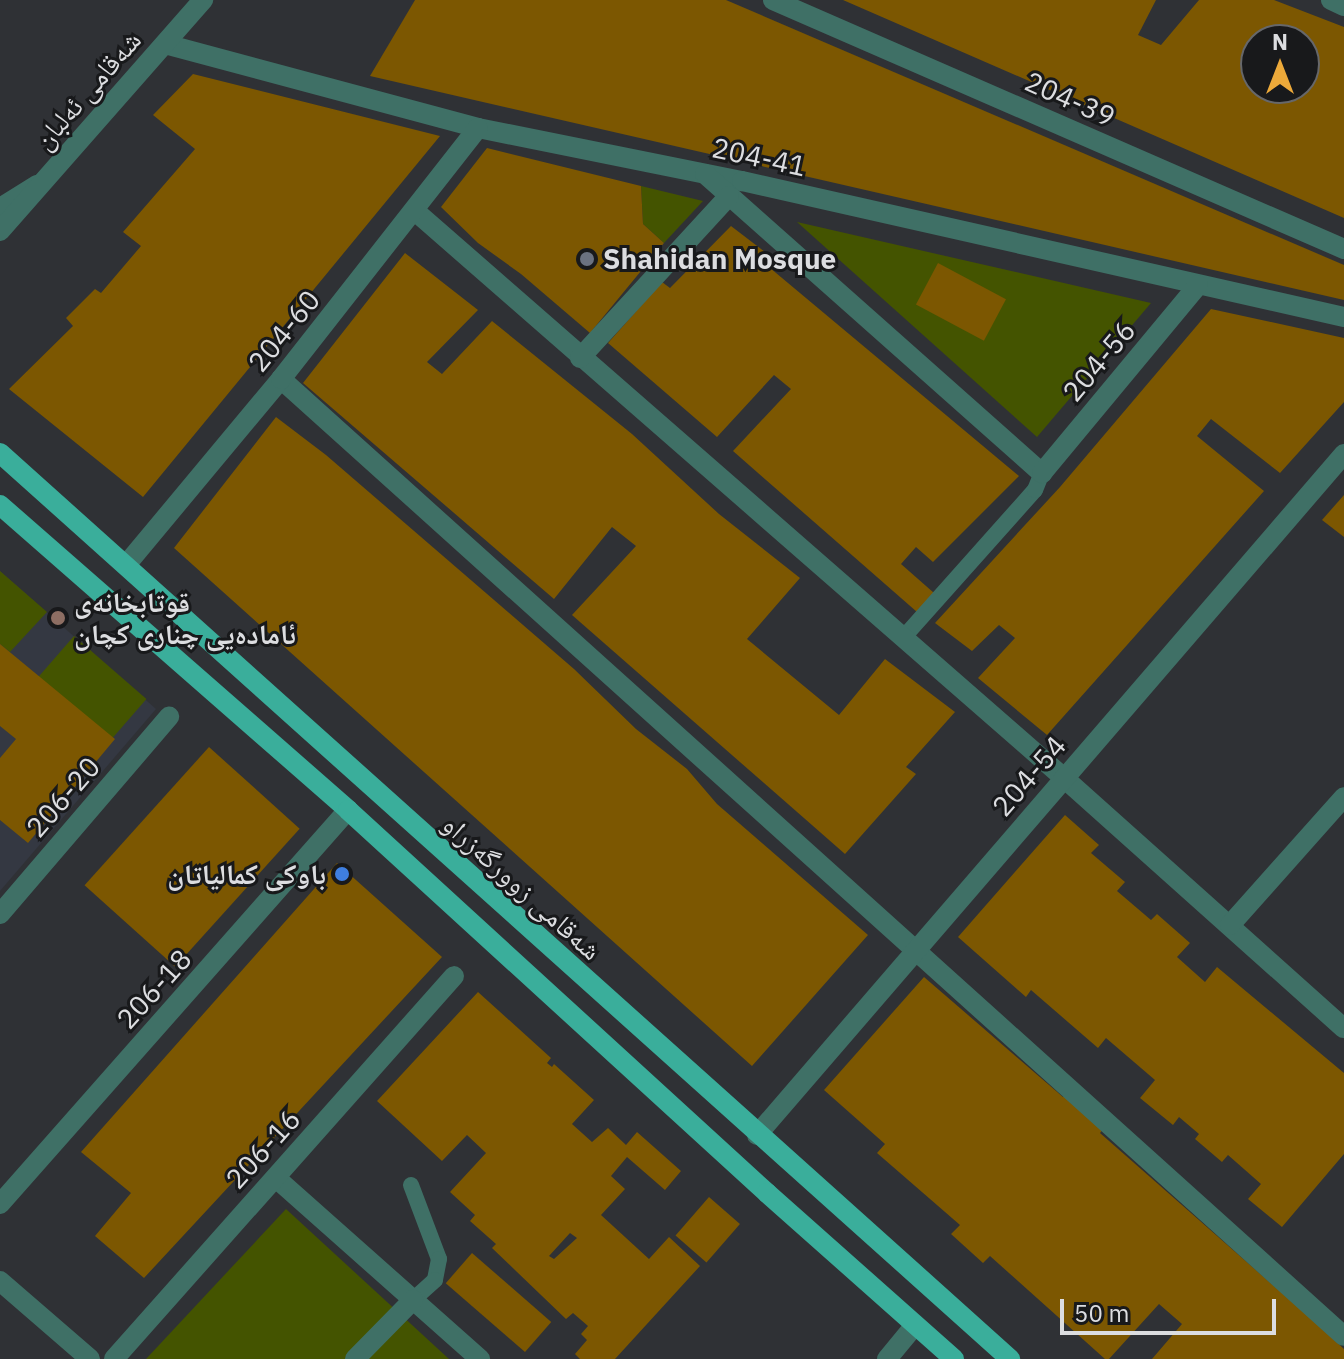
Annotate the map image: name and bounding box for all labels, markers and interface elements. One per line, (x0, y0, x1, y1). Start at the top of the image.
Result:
street label: شەقامی ئەلبان (26, 24, 148, 156)
north arrow (1240, 24, 1320, 104)
text: N (1272, 27, 1288, 56)
street label: 204-39 (1020, 64, 1120, 134)
street label: 204-41 (709, 131, 809, 183)
place label: Shahidan Mosque (603, 242, 836, 276)
marker: Shahidan Mosque (578, 250, 596, 268)
street label: 204-60 (241, 283, 327, 379)
street label: 204-56 (1056, 314, 1142, 408)
place label: قوتابخانەی ئامادەیی چناری کچان (74, 585, 296, 651)
marker: قوتابخانەی ئامادەیی چناری کچان (49, 609, 67, 627)
street label: 204-54 (985, 729, 1073, 823)
street label: 206-20 (19, 750, 107, 844)
street label: شەقامی زوورگەزراو (436, 807, 608, 967)
place label: باوکی کمالیاتان (167, 857, 326, 891)
marker: باوکی کمالیاتان (333, 865, 351, 883)
street label: 206-18 (110, 942, 198, 1036)
street label: 206-16 (219, 1102, 307, 1196)
scale bar (1064, 1283, 1280, 1333)
text: 50 m (1074, 1297, 1129, 1329)

